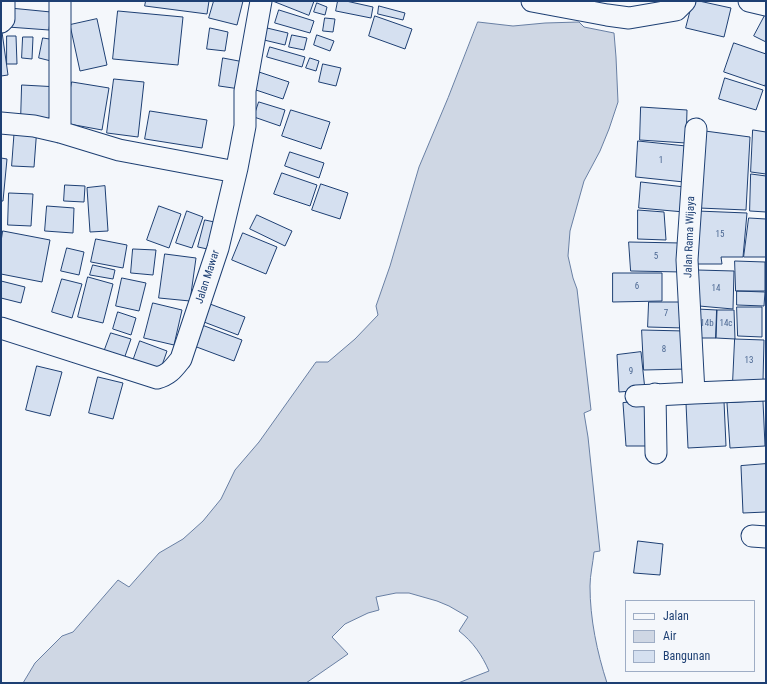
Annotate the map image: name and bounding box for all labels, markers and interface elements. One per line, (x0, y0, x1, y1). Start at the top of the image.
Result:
house number: 1 (659, 156, 663, 166)
street label: Jalan Rama Wijaya (682, 196, 698, 278)
house number: 15 (716, 230, 724, 240)
street label: Jalan Mawar (193, 249, 223, 305)
house number: 5 (654, 252, 658, 262)
house number: 6 (635, 282, 639, 292)
house number: 14 (712, 284, 720, 294)
house number: 7 (664, 309, 668, 319)
house number: 14b (700, 319, 714, 329)
house number: 14c (719, 319, 733, 329)
house number: 8 (662, 345, 666, 355)
house number: 13 (745, 356, 753, 366)
house number: 9 (629, 367, 633, 377)
legend (625, 600, 755, 672)
text: Jalan (663, 609, 689, 623)
text: Air (663, 629, 676, 643)
text: Bangunan (663, 649, 710, 663)

